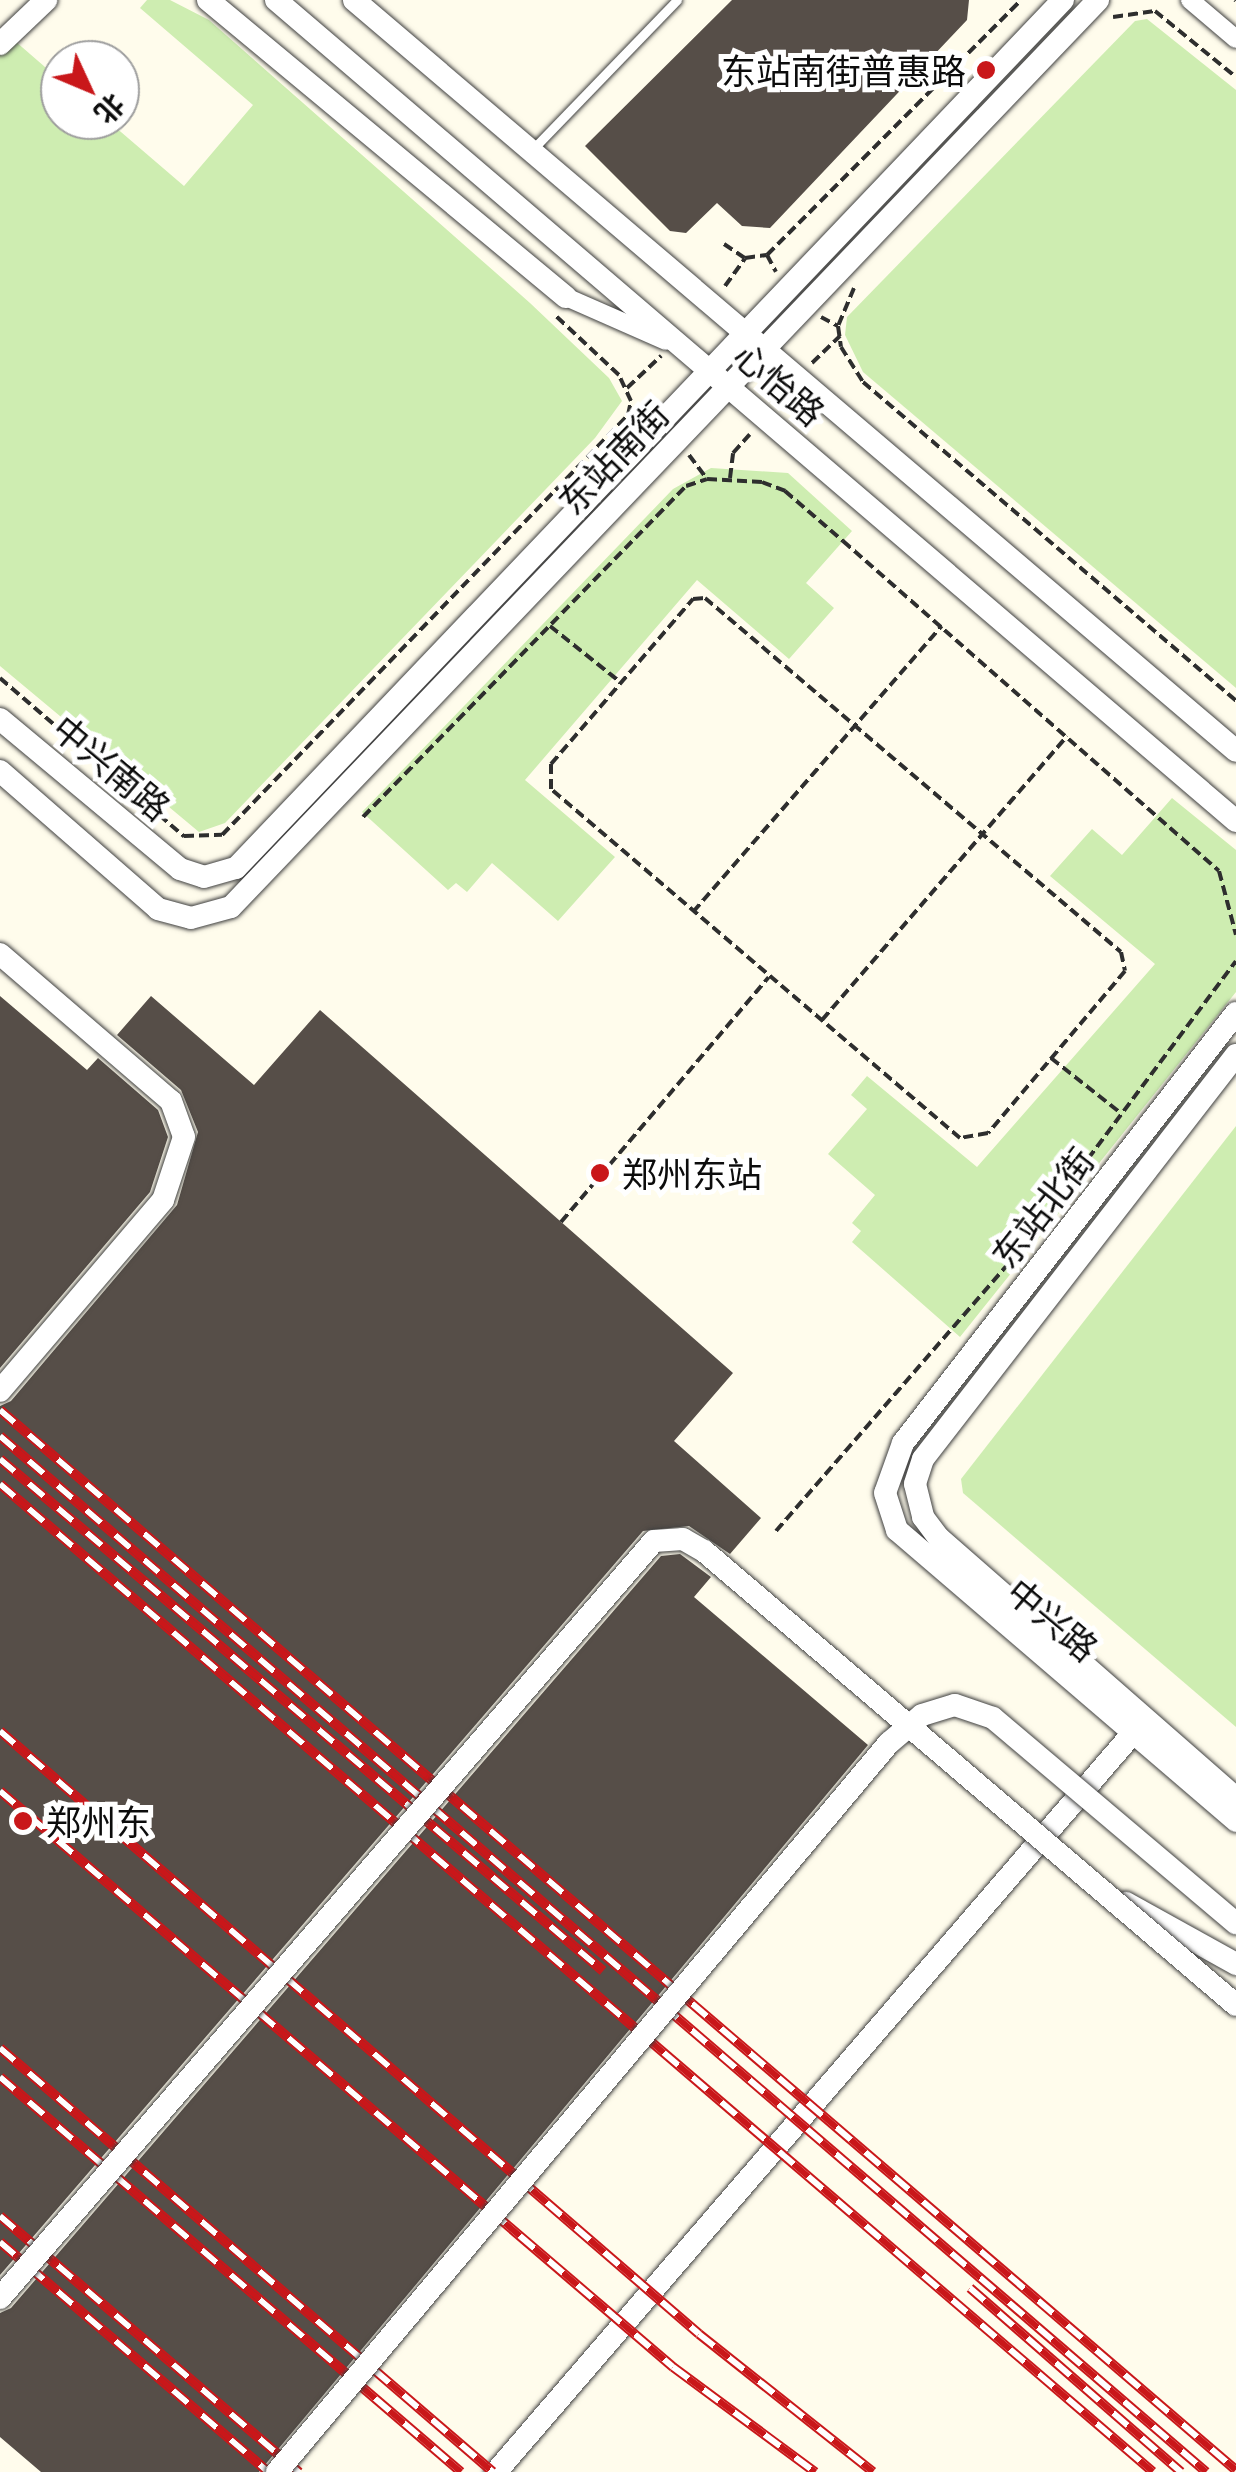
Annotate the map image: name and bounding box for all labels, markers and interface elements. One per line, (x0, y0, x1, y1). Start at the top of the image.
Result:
north arrow (40, 40, 140, 140)
place label: 东站南街普惠路 (721, 49, 966, 91)
marker: 东站南街普惠路 (975, 59, 997, 81)
text: 北 (87, 87, 134, 133)
street label: 心怡路 (727, 333, 833, 433)
street label: 东站南街 (549, 392, 677, 522)
street label: 中兴南路 (45, 706, 179, 828)
street label: 东站北街 (982, 1139, 1102, 1275)
place label: 郑州东站 (622, 1152, 762, 1194)
marker: 郑州东站 (587, 1160, 613, 1186)
street label: 中兴路 (999, 1569, 1107, 1669)
place label: 郑州东 (46, 1800, 151, 1842)
marker: 郑州东 (10, 1808, 36, 1834)

